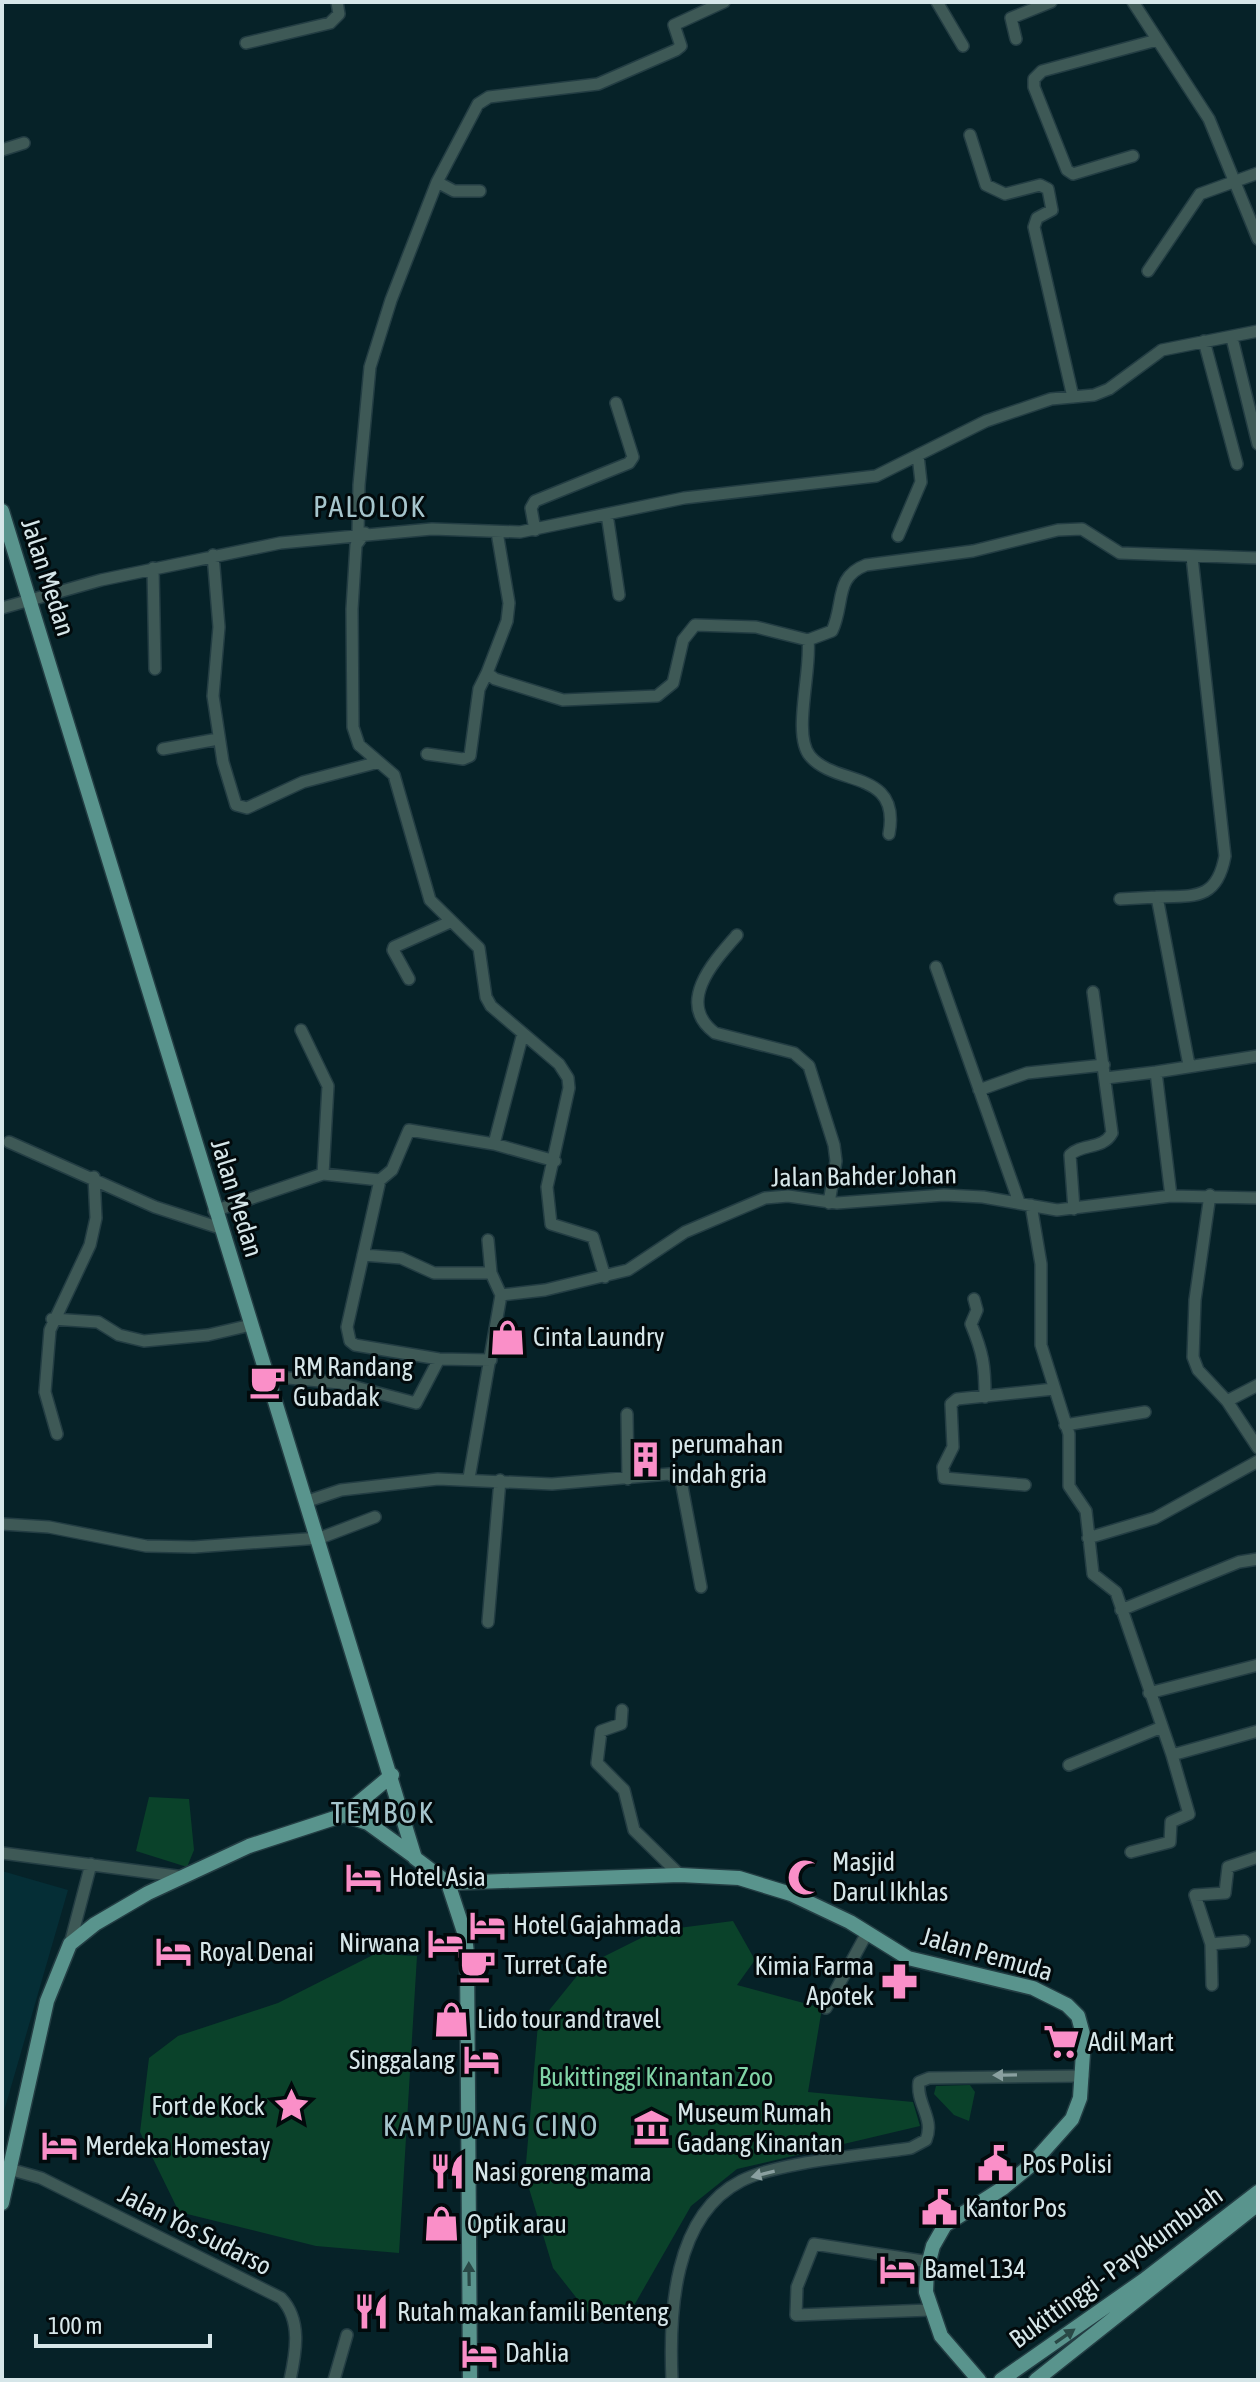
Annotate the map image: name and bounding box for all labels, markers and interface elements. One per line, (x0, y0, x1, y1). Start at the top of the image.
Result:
district label: PALOLOK (313, 489, 427, 523)
street label: Jalan Medan (15, 514, 81, 640)
street label: Jalan Medan (205, 1135, 269, 1261)
street label: Jalan Bahder Johan (771, 1159, 957, 1193)
shop icon: Cinta Laundry (488, 1318, 526, 1356)
place label: Cinta Laundry (533, 1322, 665, 1352)
place label: RM Randang Gubadak (293, 1352, 414, 1412)
cafe icon: RM Randang Gubadak (248, 1363, 286, 1401)
place label: perumahan indah gria (671, 1429, 783, 1489)
building icon: perumahan indah gria (626, 1440, 664, 1478)
district label: TEMBOK (331, 1795, 435, 1829)
place label: Masjid Darul Ikhlas (832, 1847, 948, 1907)
hotel icon: Hotel Asia (344, 1858, 382, 1896)
mosque icon: Masjid Darul Ikhlas (787, 1858, 825, 1896)
place label: Hotel Asia (389, 1862, 486, 1892)
hotel icon: Hotel Gajahmada (468, 1906, 506, 1944)
place label: Hotel Gajahmada (513, 1910, 682, 1940)
street label: Jalan Pemuda (918, 1921, 1056, 1987)
hotel icon: Nirwana (427, 1924, 465, 1962)
place label: Nirwana (339, 1928, 420, 1958)
hotel icon: Royal Denai (154, 1933, 192, 1971)
place label: Royal Denai (199, 1937, 314, 1967)
cafe icon: Turret Cafe (459, 1946, 497, 1984)
place label: Turret Cafe (504, 1950, 608, 1980)
place label: Kimia Farma Apotek (754, 1951, 874, 2011)
pharmacy icon: Kimia Farma Apotek (881, 1962, 919, 2000)
shop icon: Lido tour and travel (432, 2000, 470, 2038)
place label: Lido tour and travel (477, 2004, 661, 2034)
supermarket icon: Adil Mart (1043, 2023, 1081, 2061)
place label: Adil Mart (1088, 2027, 1174, 2057)
hotel icon: Singgalang (462, 2041, 500, 2079)
place label: Singgalang (349, 2045, 456, 2075)
park label: Bukittinggi Kinantan Zoo (539, 2062, 773, 2092)
one-way arrow (992, 2069, 1017, 2081)
place icon: Fort de Kock (272, 2087, 310, 2125)
place label: Fort de Kock (151, 2091, 265, 2121)
place label: Museum Rumah Gadang Kinantan (677, 2098, 843, 2158)
district label: KAMPUANG CINO (383, 2108, 599, 2142)
museum icon: Museum Rumah Gadang Kinantan (632, 2109, 670, 2147)
hotel icon: Merdeka Homestay (40, 2127, 78, 2165)
place label: Merdeka Homestay (85, 2131, 271, 2161)
public building icon: Pos Polisi (977, 2145, 1015, 2183)
place label: Pos Polisi (1022, 2149, 1112, 2179)
restaurant icon: Nasi goreng mama (429, 2153, 467, 2191)
place label: Nasi goreng mama (474, 2157, 651, 2187)
one-way arrow (750, 2168, 775, 2180)
street label: Jalan Yos Sudarso (114, 2179, 276, 2281)
street label: Bukittinggi - Payokumbuah (1004, 2180, 1228, 2354)
public building icon: Kantor Pos (920, 2189, 958, 2227)
place label: Kantor Pos (965, 2193, 1066, 2223)
shop icon: Optik arau (422, 2205, 460, 2243)
place label: Optik arau (467, 2209, 567, 2239)
hotel icon: Bamel 134 (879, 2250, 917, 2288)
place label: Bamel 134 (924, 2254, 1026, 2284)
one-way arrow (463, 2261, 475, 2286)
restaurant icon: Rutah makan famili Benteng (352, 2293, 390, 2331)
place label: Rutah makan famili Benteng (397, 2297, 670, 2327)
scale bar (36, 2298, 210, 2348)
text: 100 m (48, 2312, 102, 2339)
one-way arrow (1055, 2329, 1076, 2344)
hotel icon: Dahlia (460, 2334, 498, 2372)
place label: Dahlia (505, 2338, 569, 2368)

